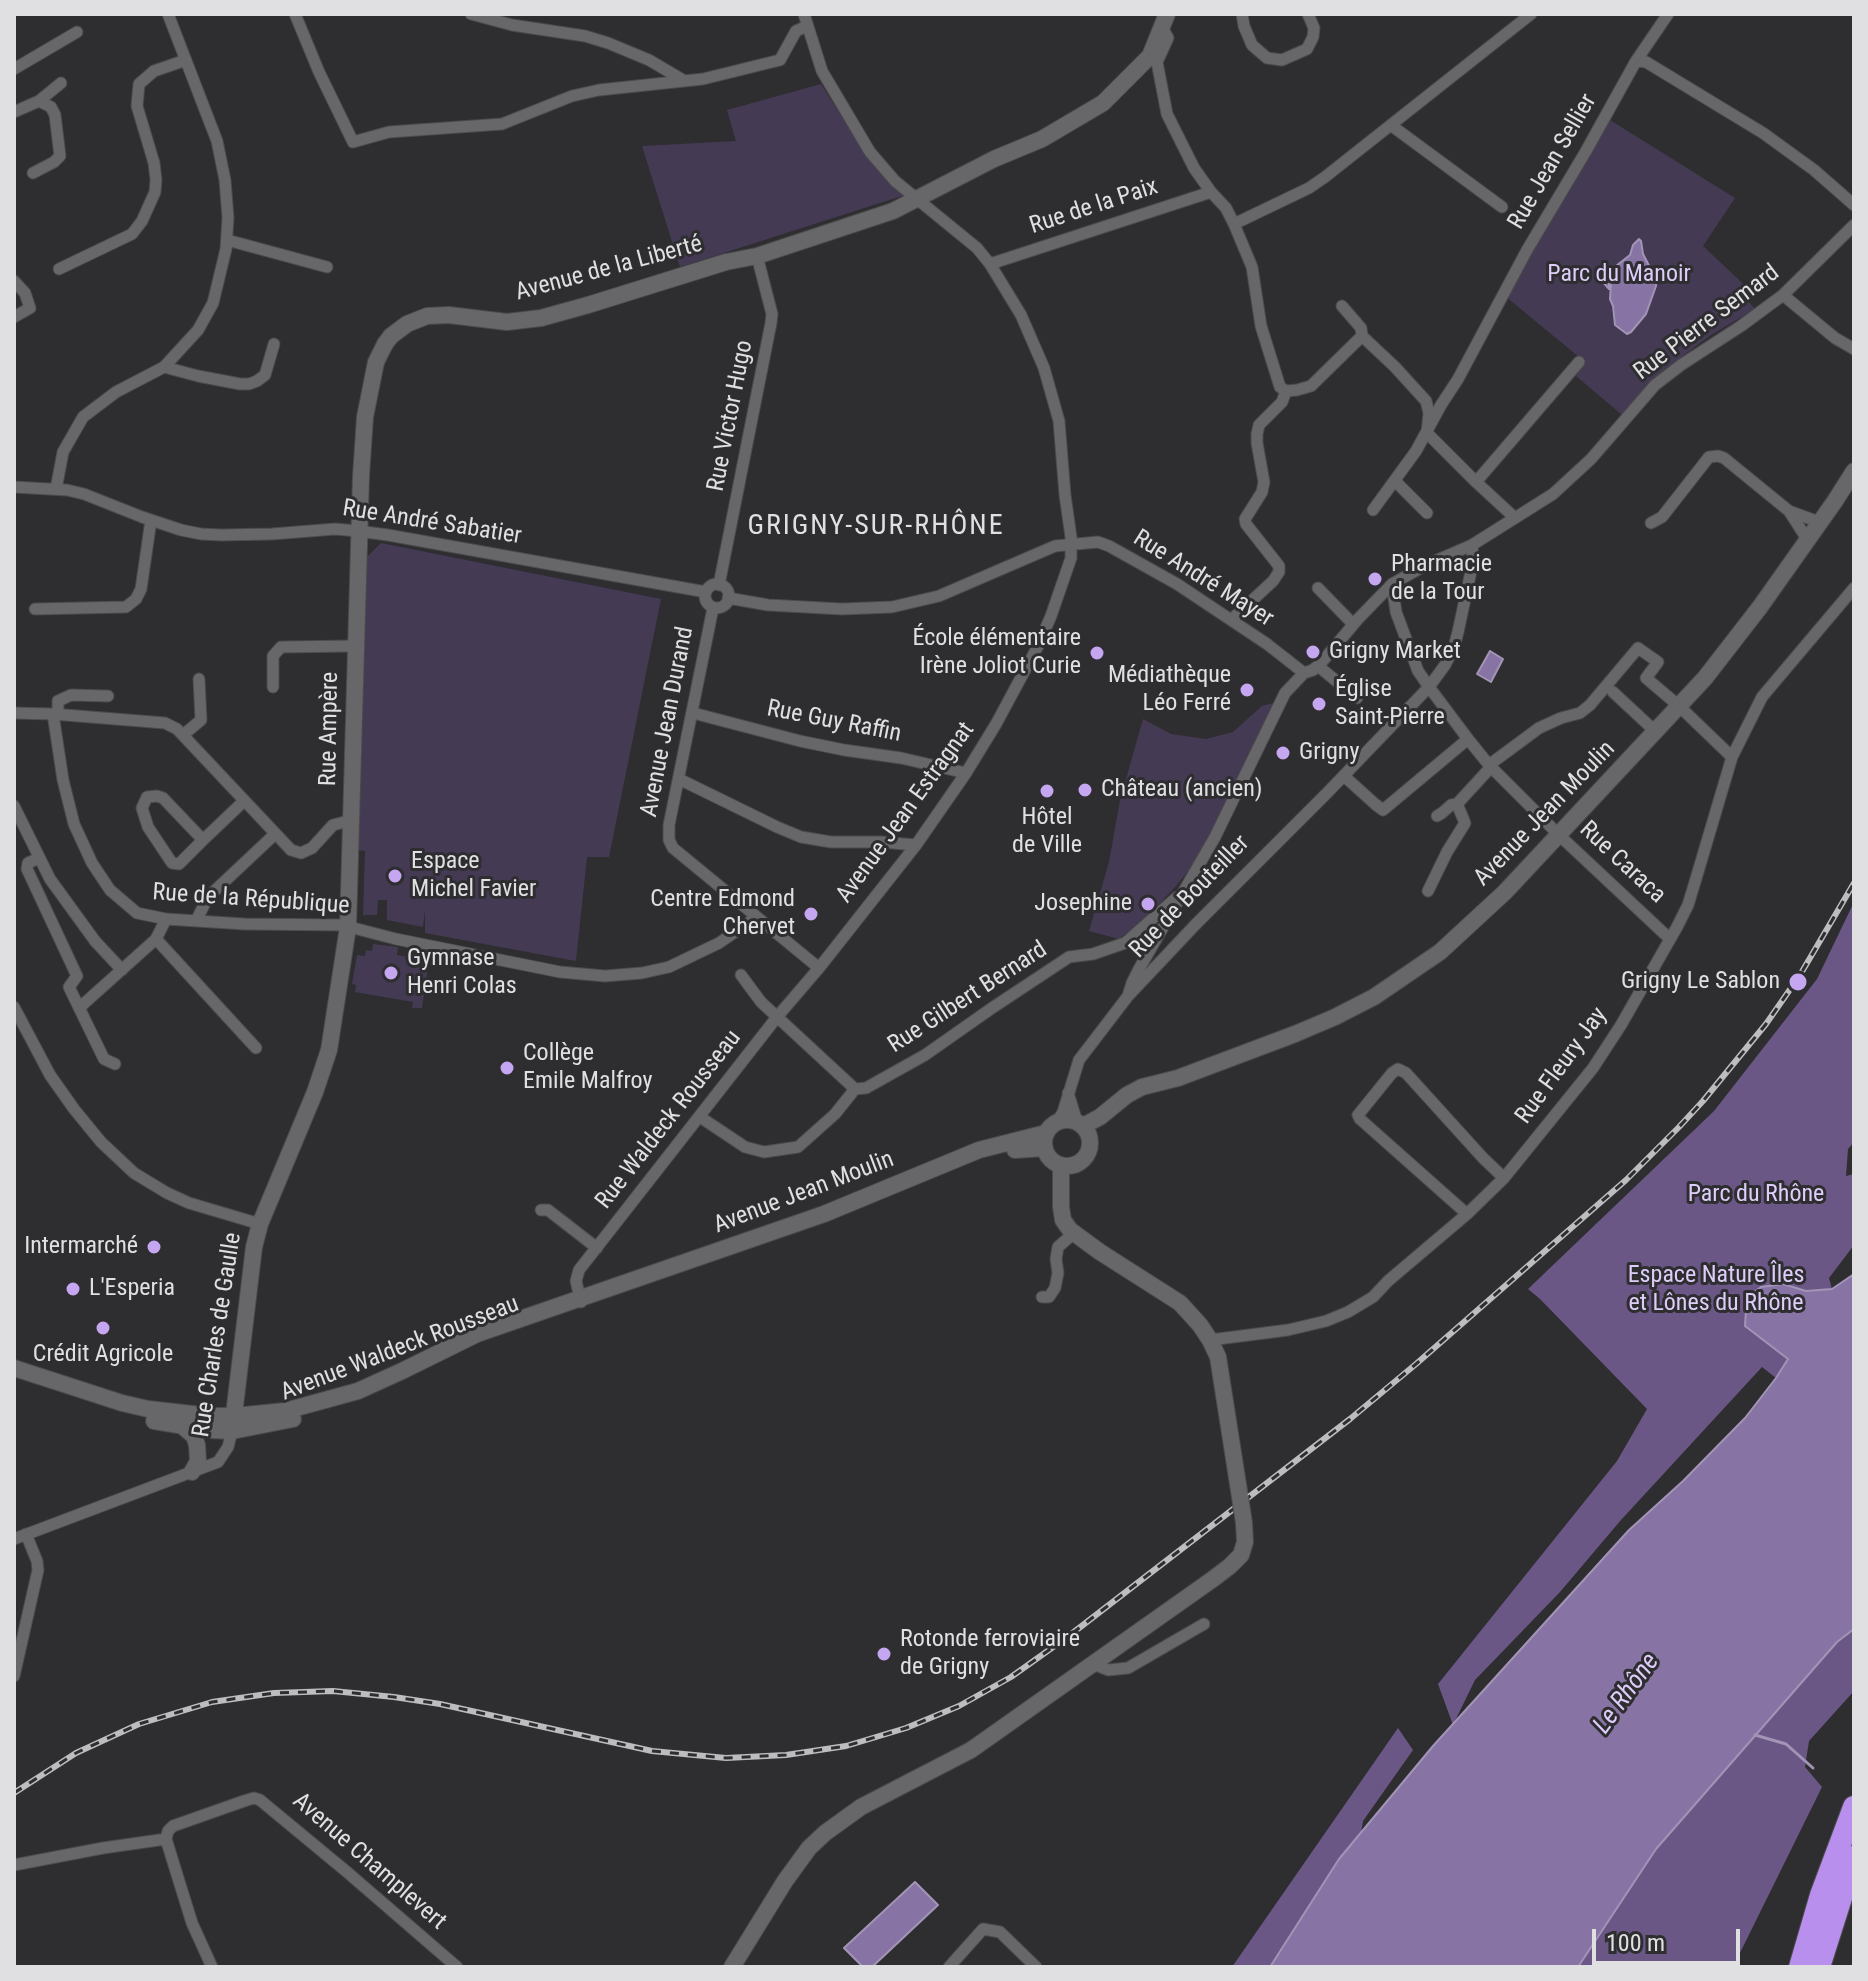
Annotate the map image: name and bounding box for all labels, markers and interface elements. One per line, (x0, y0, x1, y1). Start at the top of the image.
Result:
street label: Rue Jean Sellier (1503, 89, 1603, 235)
street label: Rue de la Paix (1026, 173, 1162, 241)
street label: Avenue de la Liberté (513, 230, 705, 308)
street label: Rue Pierre Semard (1629, 259, 1785, 387)
park label: Parc du Manoir (1547, 261, 1691, 289)
street label: Rue Victor Hugo (702, 338, 760, 494)
street label: Rue André Sabatier (340, 495, 524, 551)
district label: GRIGNY-SUR-RHÔNE (747, 510, 1005, 544)
street label: Rue André Mayer (1127, 524, 1279, 634)
place label: Pharmacie de la Tour (1391, 551, 1492, 607)
marker: Pharmacie de la Tour (1366, 570, 1384, 588)
street label: Avenue Jean Durand (635, 624, 701, 820)
place label: École élémentaire Irène Joliot Curie (912, 625, 1081, 681)
place label: Grigny Market (1329, 638, 1461, 666)
marker: Grigny Market (1304, 643, 1322, 661)
marker: École élémentaire Irène Joliot Curie (1088, 644, 1106, 662)
place label: Médiathèque Léo Ferré (1108, 662, 1231, 718)
street label: Rue Ampère (315, 672, 345, 786)
place label: Église Saint-Pierre (1335, 676, 1445, 732)
marker: Médiathèque Léo Ferré (1238, 681, 1256, 699)
street label: Rue Guy Raffin (764, 695, 904, 749)
marker: Église Saint-Pierre (1310, 695, 1328, 713)
street label: Avenue Jean Estragnat (831, 717, 981, 909)
street label: Avenue Jean Moulin (1468, 735, 1622, 893)
place label: Grigny (1299, 739, 1359, 767)
marker: Grigny (1274, 744, 1292, 762)
place label: Château (ancien) (1101, 776, 1262, 804)
marker: Château (ancien) (1076, 781, 1094, 799)
marker: Hôtel de Ville (1038, 782, 1056, 800)
place label: Hôtel de Ville (1012, 804, 1082, 860)
street label: Rue Caraca (1573, 816, 1671, 910)
street label: Rue de Bouteiller (1124, 829, 1256, 965)
place label: Espace Michel Favier (411, 848, 536, 904)
marker: Espace Michel Favier (386, 867, 404, 885)
street label: Rue de la République (152, 879, 350, 921)
place label: Centre Edmond Chervet (650, 886, 795, 942)
place label: Josephine (1034, 890, 1132, 918)
marker: Josephine (1139, 895, 1157, 913)
marker: Centre Edmond Chervet (802, 905, 820, 923)
street label: Rue Gilbert Bernard (883, 936, 1053, 1060)
place label: Gymnase Henri Colas (407, 945, 517, 1001)
marker: Gymnase Henri Colas (382, 964, 400, 982)
place label: Grigny Le Sablon (1621, 968, 1780, 996)
marker: Grigny Le Sablon (1787, 971, 1809, 993)
street label: Rue Fleury Jay (1510, 1002, 1614, 1130)
street label: Rue Waldeck Rousseau (590, 1025, 748, 1215)
place label: Collège Emile Malfroy (523, 1040, 652, 1096)
marker: Collège Emile Malfroy (498, 1059, 516, 1077)
street label: Avenue Jean Moulin (710, 1145, 898, 1241)
park label: Parc du Rhône (1688, 1181, 1824, 1209)
street label: Rue Charles de Gaulle (188, 1231, 248, 1439)
place label: Intermarché (24, 1233, 138, 1261)
marker: Intermarché (145, 1238, 163, 1256)
park label: Espace Nature Îles et Lônes du Rhône (1628, 1262, 1804, 1318)
place label: L'Esperia (89, 1275, 175, 1303)
marker: L'Esperia (64, 1280, 82, 1298)
street label: Avenue Waldeck Rousseau (277, 1290, 523, 1408)
marker: Crédit Agricole (94, 1319, 112, 1337)
place label: Crédit Agricole (33, 1341, 173, 1369)
place label: Rotonde ferroviaire de Grigny (900, 1626, 1080, 1682)
marker: Rotonde ferroviaire de Grigny (875, 1645, 893, 1663)
water label: Le Rhône (1587, 1648, 1667, 1740)
street label: Avenue Champlevert (286, 1787, 452, 1937)
scale bar (1596, 1913, 1744, 1963)
text: 100 m (1606, 1929, 1665, 1957)

